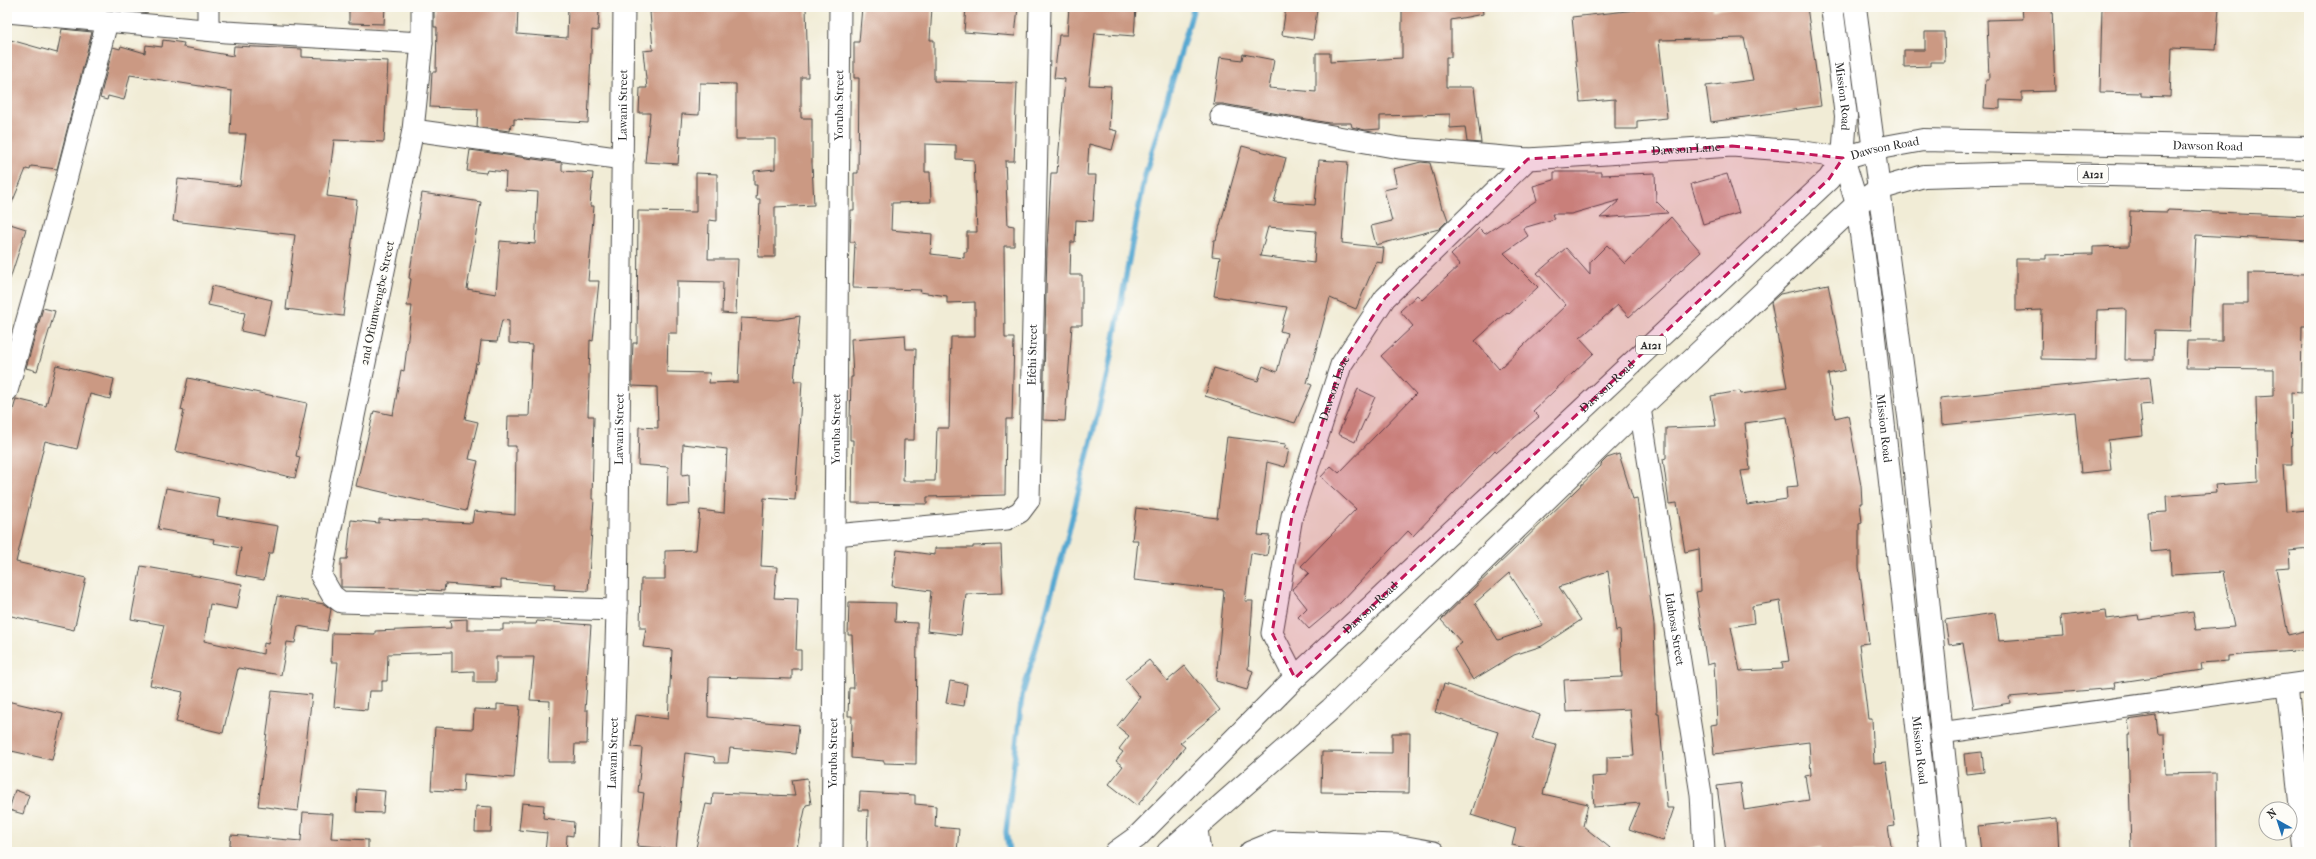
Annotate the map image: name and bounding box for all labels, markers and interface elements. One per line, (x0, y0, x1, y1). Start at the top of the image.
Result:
street label: Mission Road (1832, 61, 1853, 132)
street label: Lawani Street (615, 68, 630, 141)
street label: Yoruba Street (832, 69, 846, 142)
street label: Dawson Road (1849, 134, 1921, 163)
street label: Dawson Road (2173, 138, 2243, 154)
street label: Dawson Lane (1651, 140, 1721, 158)
road number: A121 (2078, 165, 2108, 183)
street label: 2nd Ofumwengbe Street (357, 239, 397, 366)
street label: Efehi Street (1025, 323, 1040, 385)
road number: A121 (1636, 336, 1666, 354)
street label: Dawson Lane (1316, 352, 1353, 423)
street label: Dawson Road (1577, 357, 1638, 416)
street label: Lawani Street (612, 392, 627, 465)
street label: Yoruba Street (829, 393, 843, 466)
street label: Mission Road (1873, 393, 1895, 464)
street label: Dawson Road (1340, 578, 1401, 637)
street label: Idahosa Street (1662, 592, 1688, 667)
street label: Mission Road (1909, 715, 1931, 786)
street label: Lawani Street (605, 716, 621, 789)
street label: Yoruba Street (826, 717, 840, 790)
north arrow (2258, 801, 2298, 841)
text: N (2265, 806, 2280, 821)

